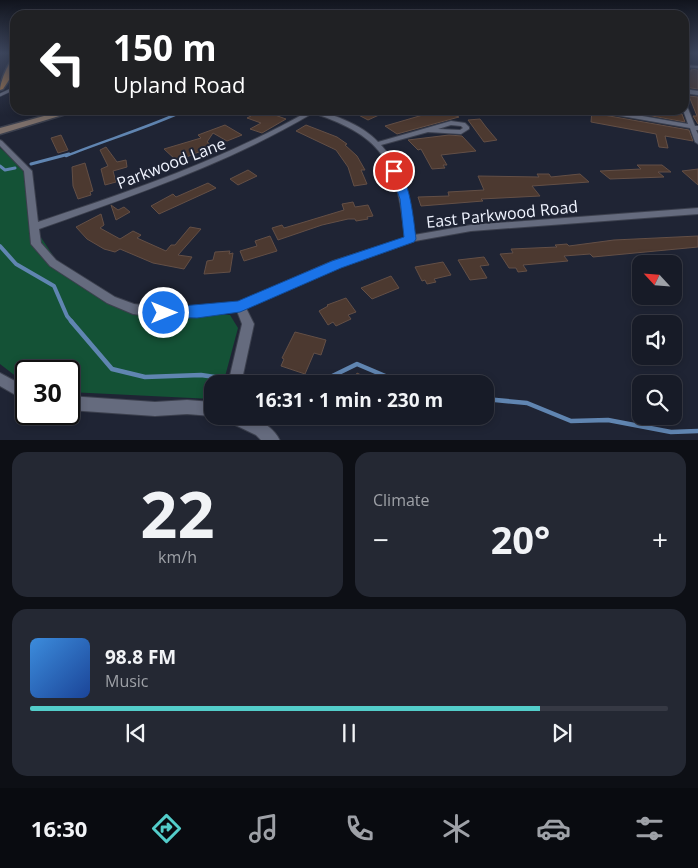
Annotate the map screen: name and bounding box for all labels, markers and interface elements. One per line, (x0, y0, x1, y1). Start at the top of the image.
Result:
text: 150 m (113, 24, 217, 71)
icon: left (30, 30, 95, 95)
text: Upland Road (113, 69, 245, 99)
street label: Parkwood Lane (113, 132, 229, 194)
pin (373, 150, 415, 192)
icon: arrive (380, 157, 408, 185)
street label: East Parkwood Road (425, 195, 579, 233)
north arrow (632, 255, 682, 305)
map controls (632, 255, 682, 425)
position arrow (137, 286, 189, 338)
button: sound (632, 315, 682, 365)
speed limit sign: 30 (15, 360, 80, 425)
button: search (632, 375, 682, 425)
text: 16:31 · 1 min · 230 m (255, 387, 443, 413)
text: 22 (140, 469, 215, 557)
text: Climate (373, 489, 430, 511)
text: 20° (491, 513, 550, 565)
text: − (373, 520, 389, 558)
text: + (652, 520, 668, 558)
text: km/h (158, 546, 197, 568)
text: 98.8 FM (105, 644, 176, 670)
text: Music (105, 670, 149, 692)
icon: previous (122, 719, 150, 747)
icon: pause (335, 719, 363, 747)
icon: next (548, 719, 576, 747)
icon: directions (149, 811, 184, 846)
icon: music (246, 811, 281, 846)
icon: phone (342, 811, 377, 846)
icon: climate (439, 811, 474, 846)
icon: car (536, 811, 571, 846)
icon: filters (632, 811, 667, 846)
text: 16:30 (31, 813, 87, 843)

